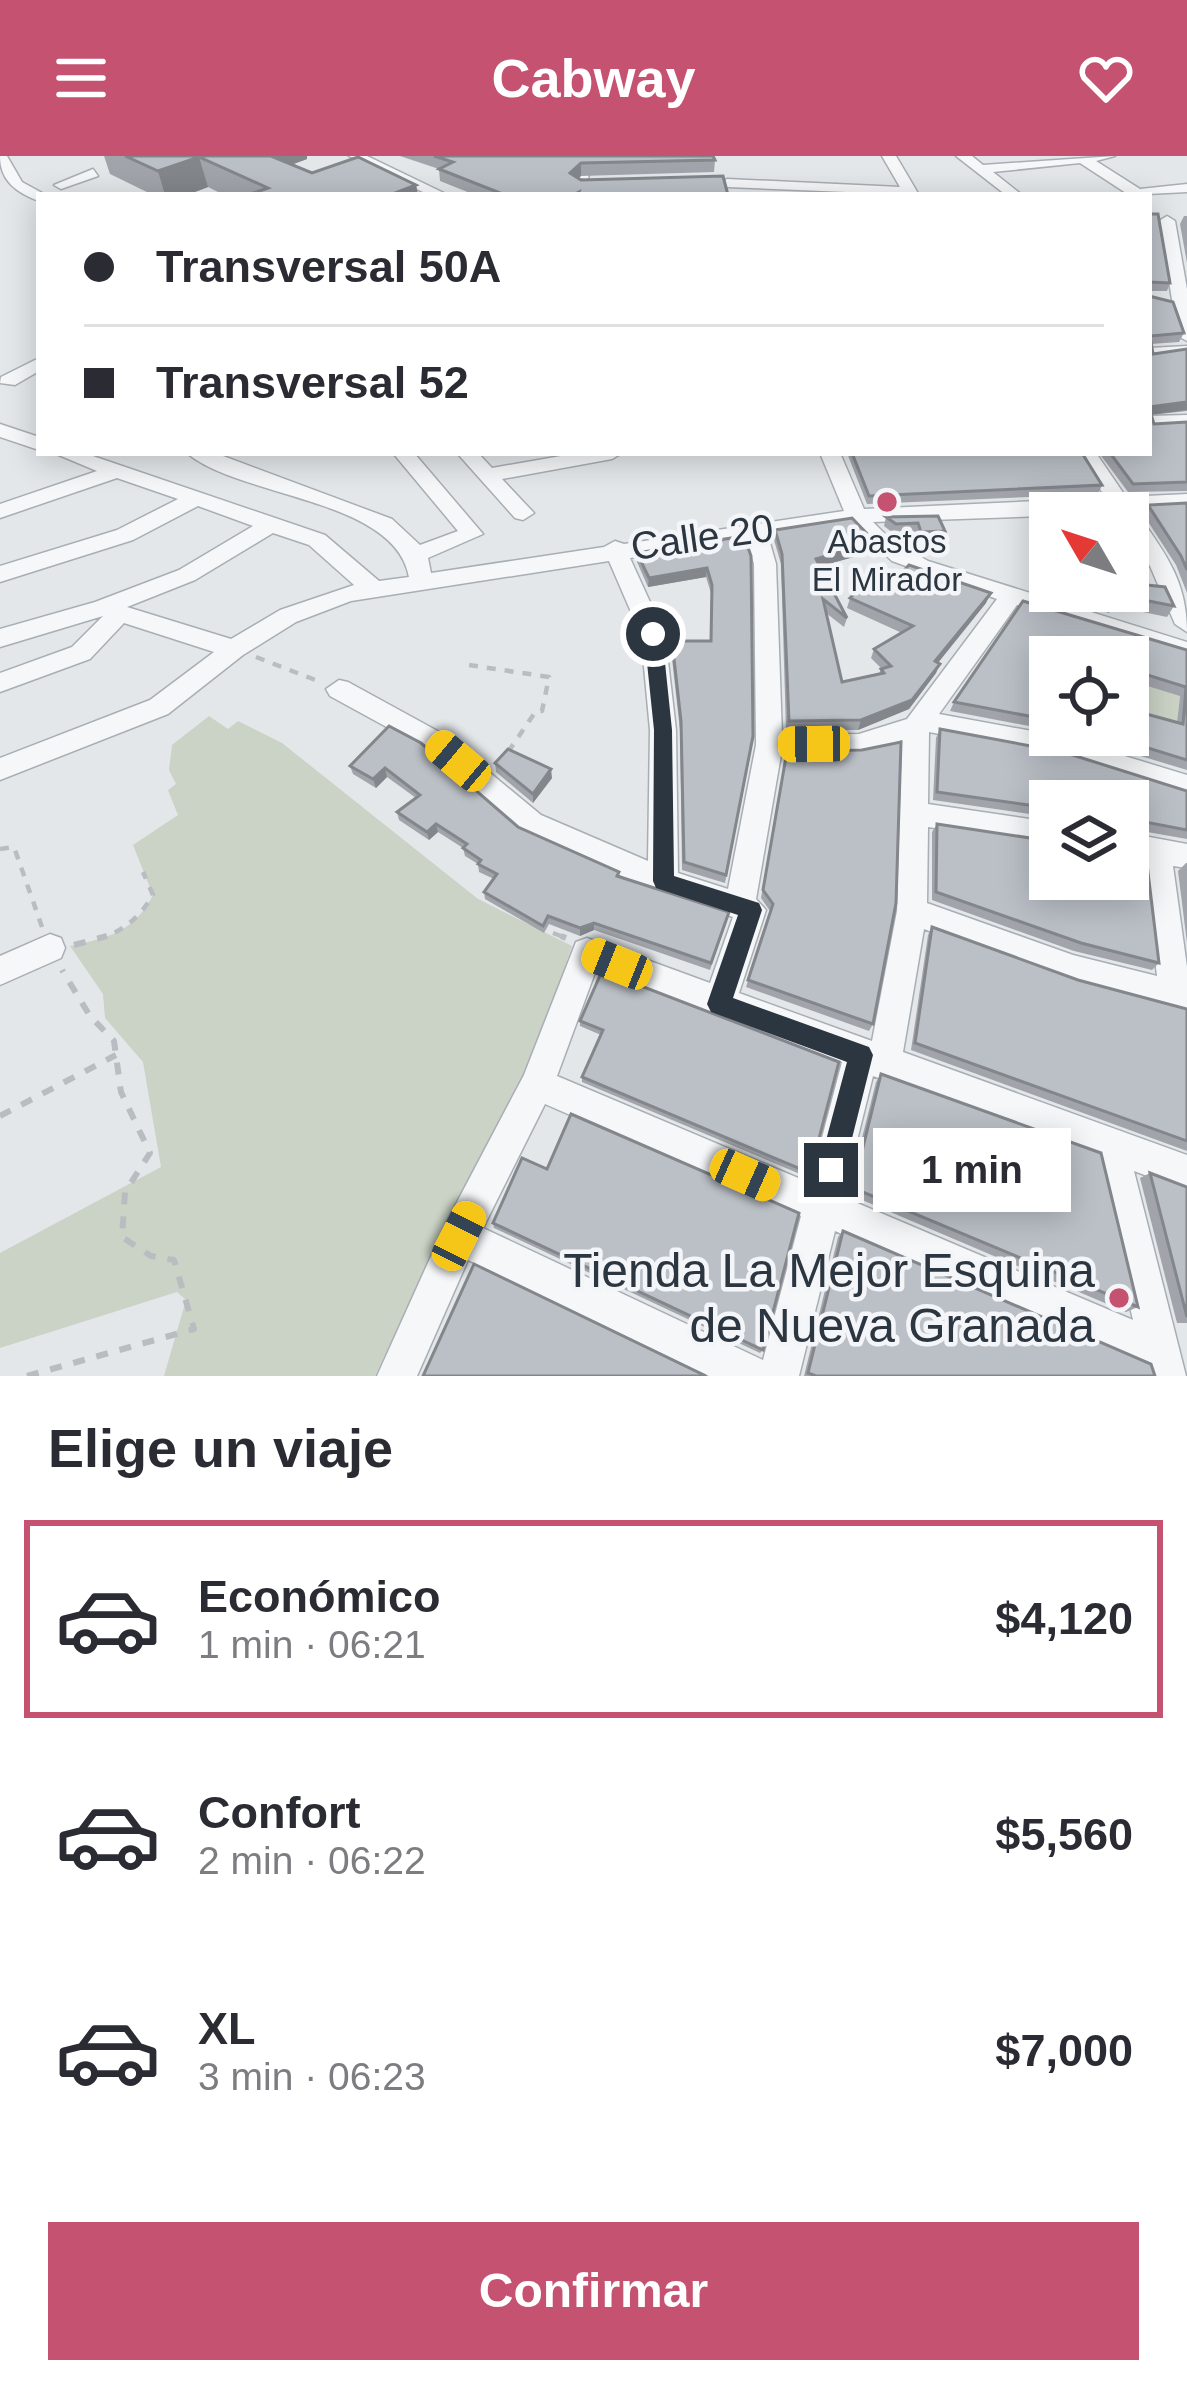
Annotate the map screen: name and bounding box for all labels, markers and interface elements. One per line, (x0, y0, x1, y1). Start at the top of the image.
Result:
icon: menu (48, 45, 114, 111)
icon: heart (1073, 45, 1139, 111)
text: Cabway (491, 48, 696, 108)
text: Transversal 50A (156, 241, 501, 292)
text: Transversal 52 (156, 357, 469, 408)
marker: Abastos El Mirador (874, 489, 900, 515)
north arrow (1029, 492, 1149, 612)
map controls (1029, 492, 1149, 900)
street label: Calle 20 (628, 506, 776, 568)
place label: Abastos El Mirador (812, 523, 962, 598)
route start (626, 607, 680, 661)
button: locate (1029, 636, 1149, 756)
car (419, 724, 497, 798)
car (778, 725, 850, 763)
button: layers (1029, 780, 1149, 900)
car (577, 934, 657, 994)
callout: 1 min (873, 1128, 1071, 1212)
route end (804, 1143, 858, 1197)
car (705, 1144, 785, 1206)
text: 1 min (921, 1148, 1023, 1191)
car (427, 1196, 491, 1276)
place label: Tienda La Mejor Esquina de Nueva Granada (563, 1244, 1095, 1352)
marker: Tienda La Mejor Esquina de Nueva Granada (1106, 1285, 1132, 1311)
text: Elige un viaje (48, 1418, 393, 1478)
icon: car (54, 1565, 162, 1673)
text: Económico (198, 1571, 441, 1622)
text: $4,120 (995, 1593, 1133, 1644)
text: 1 min · 06:21 (198, 1623, 426, 1666)
icon: car (54, 1781, 162, 1889)
text: Confort (198, 1787, 360, 1838)
text: $5,560 (995, 1809, 1133, 1860)
text: 2 min · 06:22 (198, 1839, 426, 1882)
icon: car (54, 1997, 162, 2105)
text: XL (198, 2003, 256, 2054)
text: $7,000 (995, 2025, 1133, 2076)
text: 3 min · 06:23 (198, 2055, 426, 2098)
button: Confirmar (48, 2222, 1139, 2360)

